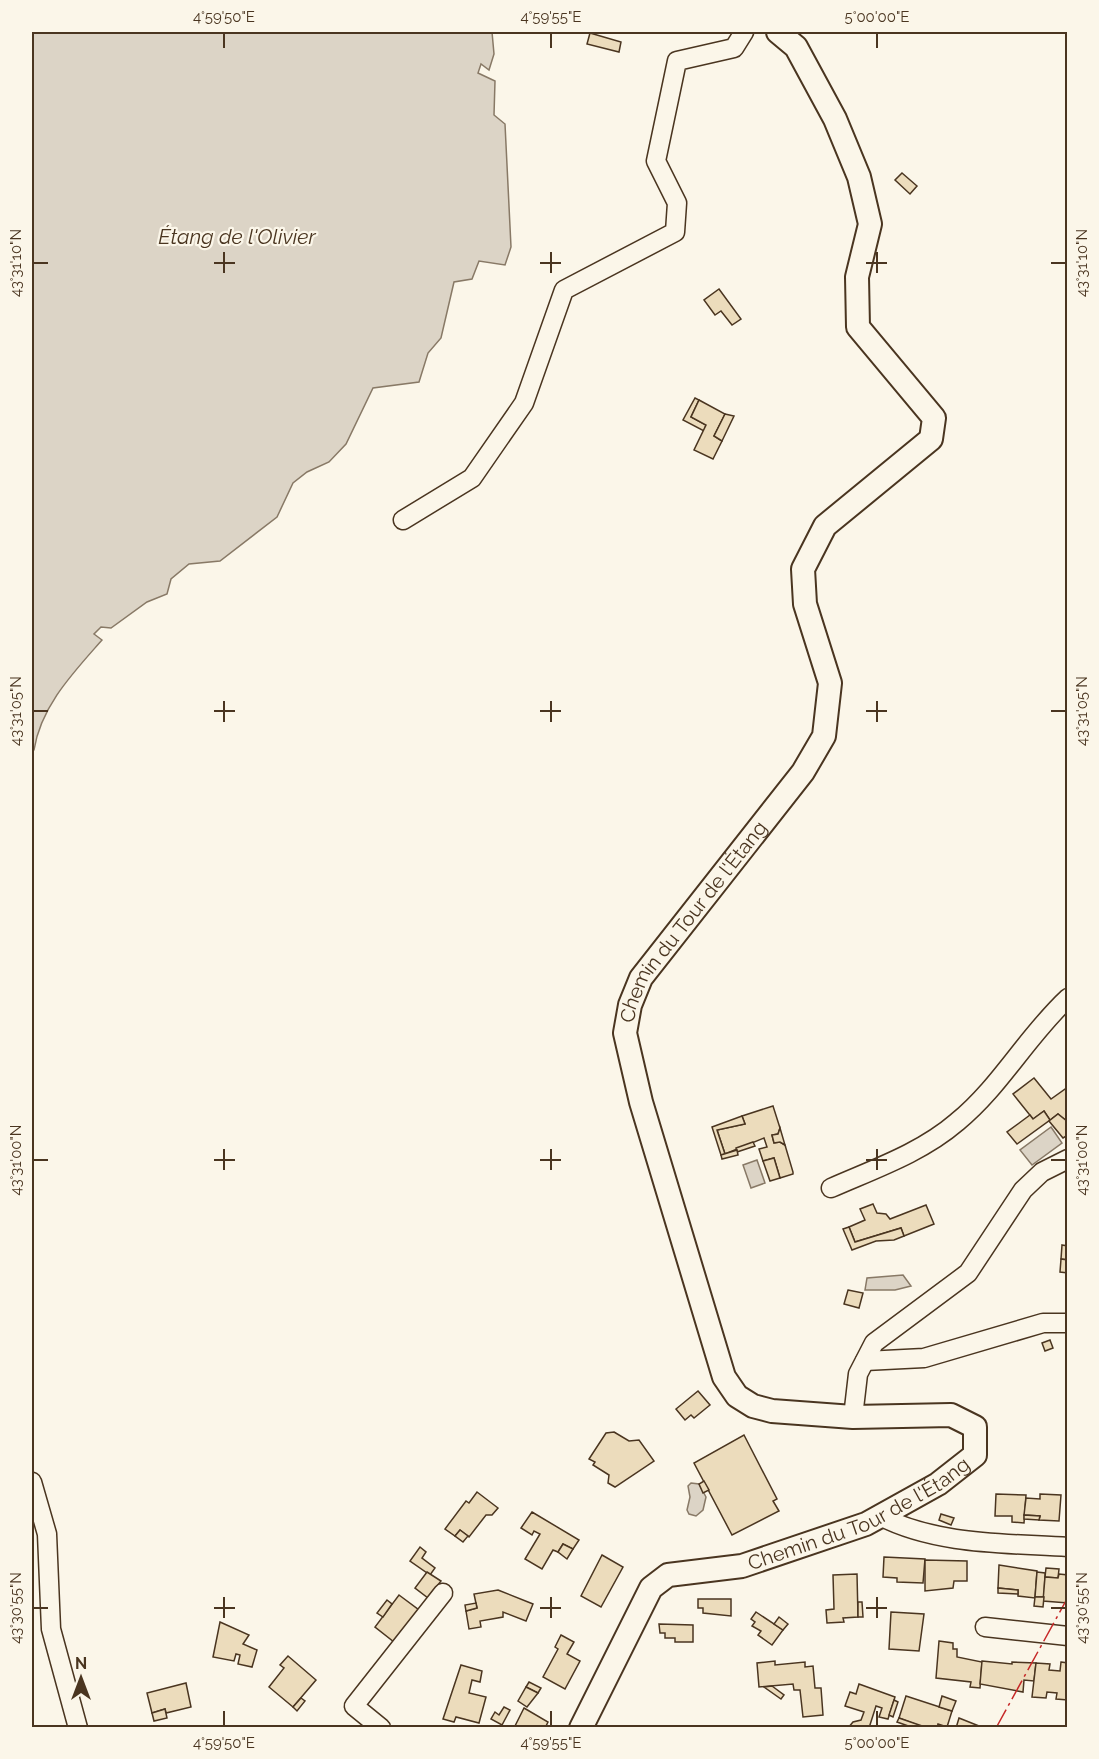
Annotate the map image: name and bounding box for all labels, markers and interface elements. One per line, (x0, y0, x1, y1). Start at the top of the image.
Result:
text: 4°59'50"E (193, 8, 255, 26)
text: 4°59'55"E (521, 8, 581, 26)
text: 5°00'00"E (845, 8, 909, 26)
water label: Étang de l'Olivier (158, 224, 317, 249)
text: 43°31'10"N (7, 229, 25, 297)
text: 43°31'10"N (1073, 229, 1091, 297)
text: 43°31'05"N (7, 676, 25, 746)
text: 43°31'05"N (1073, 676, 1091, 746)
street label: Chemin du Tour de l'Étang (615, 816, 772, 1024)
text: 43°31'00"N (7, 1125, 25, 1195)
text: 43°31'00"N (1073, 1125, 1091, 1195)
street label: Chemin du Tour de l'Étang (745, 1452, 974, 1575)
text: 43°30'55"N (7, 1572, 25, 1644)
text: 43°30'55"N (1073, 1572, 1091, 1644)
north arrow (51, 1648, 111, 1708)
text: N (75, 1654, 87, 1673)
text: 4°59'50"E (193, 1734, 255, 1752)
text: 4°59'55"E (521, 1734, 581, 1752)
text: 5°00'00"E (845, 1734, 909, 1752)

